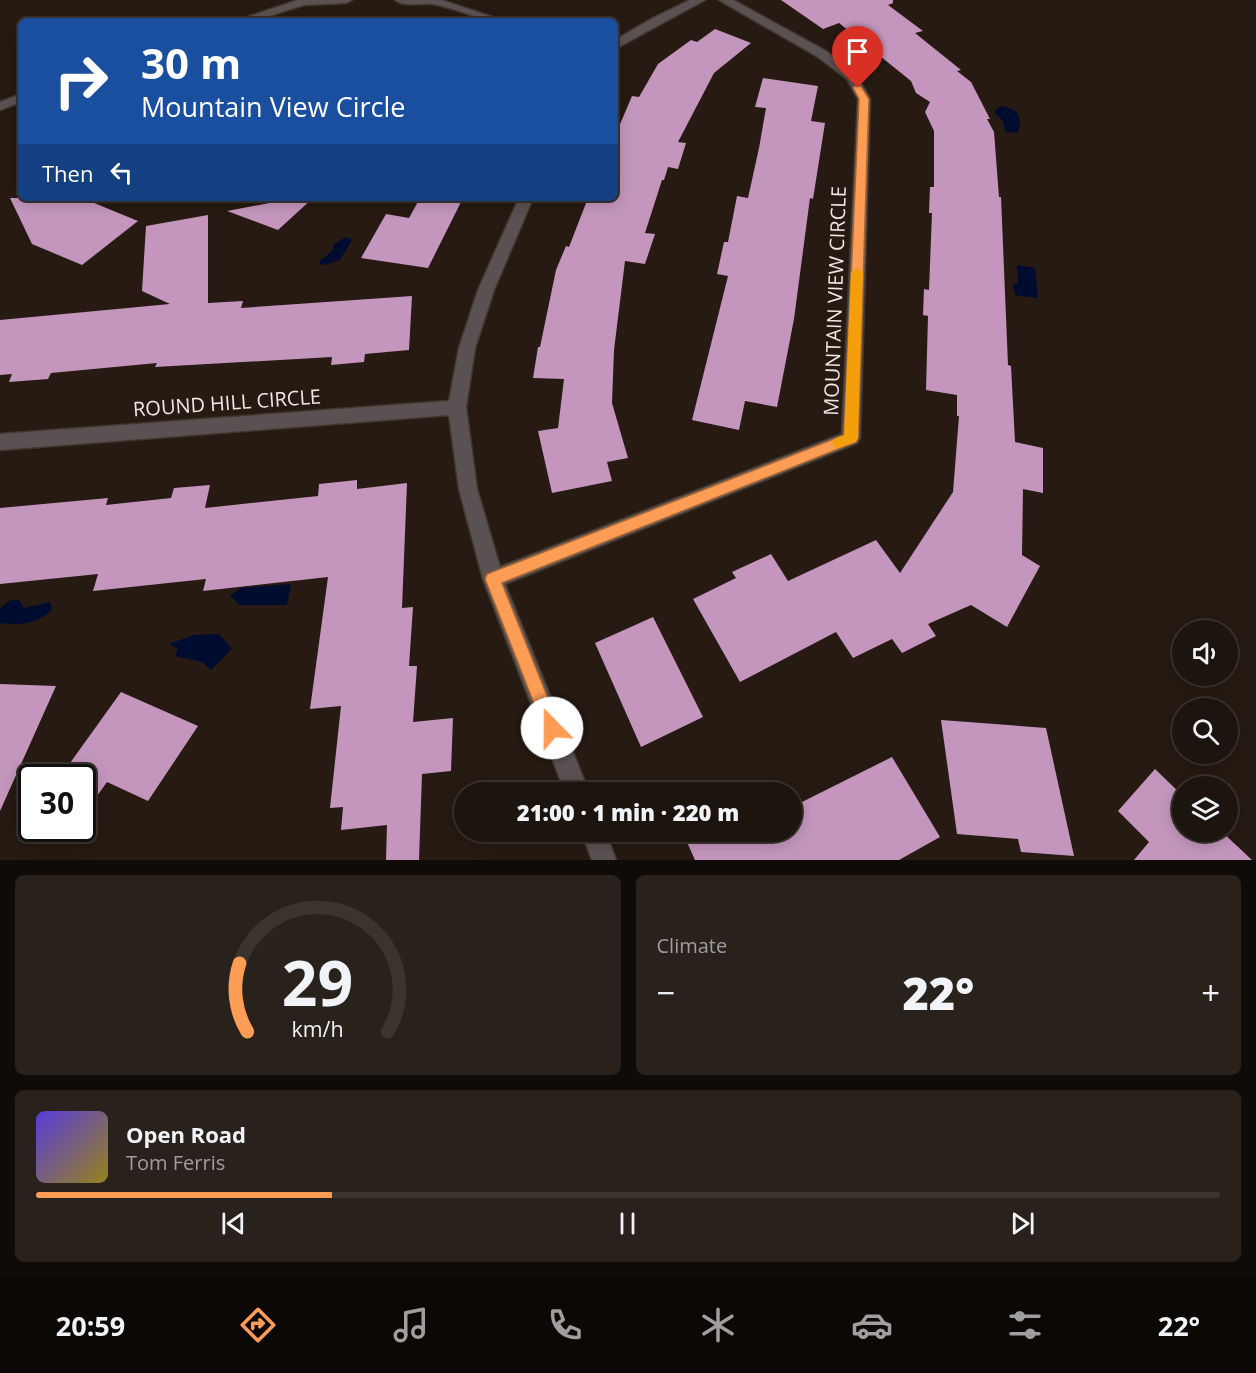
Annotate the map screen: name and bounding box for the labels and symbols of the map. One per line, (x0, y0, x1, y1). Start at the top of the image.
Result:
pin (832, 26, 883, 88)
street label: MOUNTAIN VIEW CIRCLE (817, 186, 852, 416)
street label: ROUND HILL CIRCLE (132, 382, 322, 423)
position arrow (520, 696, 584, 760)
speed limit sign: 30 (18, 764, 96, 842)

